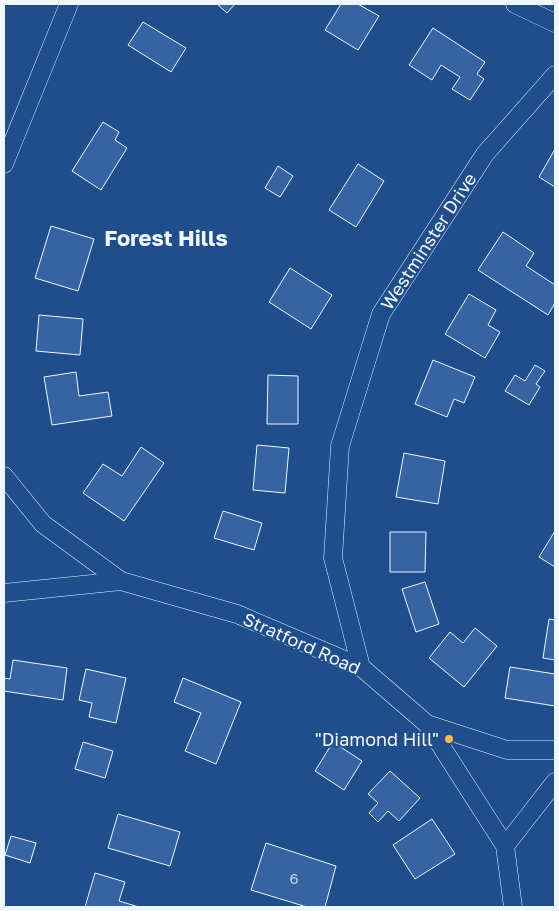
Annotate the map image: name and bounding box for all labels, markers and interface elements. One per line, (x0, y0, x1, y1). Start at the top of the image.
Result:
street label: Westminster Drive (376, 168, 480, 314)
district label: Forest Hills (104, 224, 228, 251)
street label: Stratford Road (240, 607, 364, 679)
place label: "Diamond Hill" (315, 728, 439, 750)
marker: "Diamond Hill" (443, 733, 455, 745)
house number: 6 (289, 869, 299, 887)

